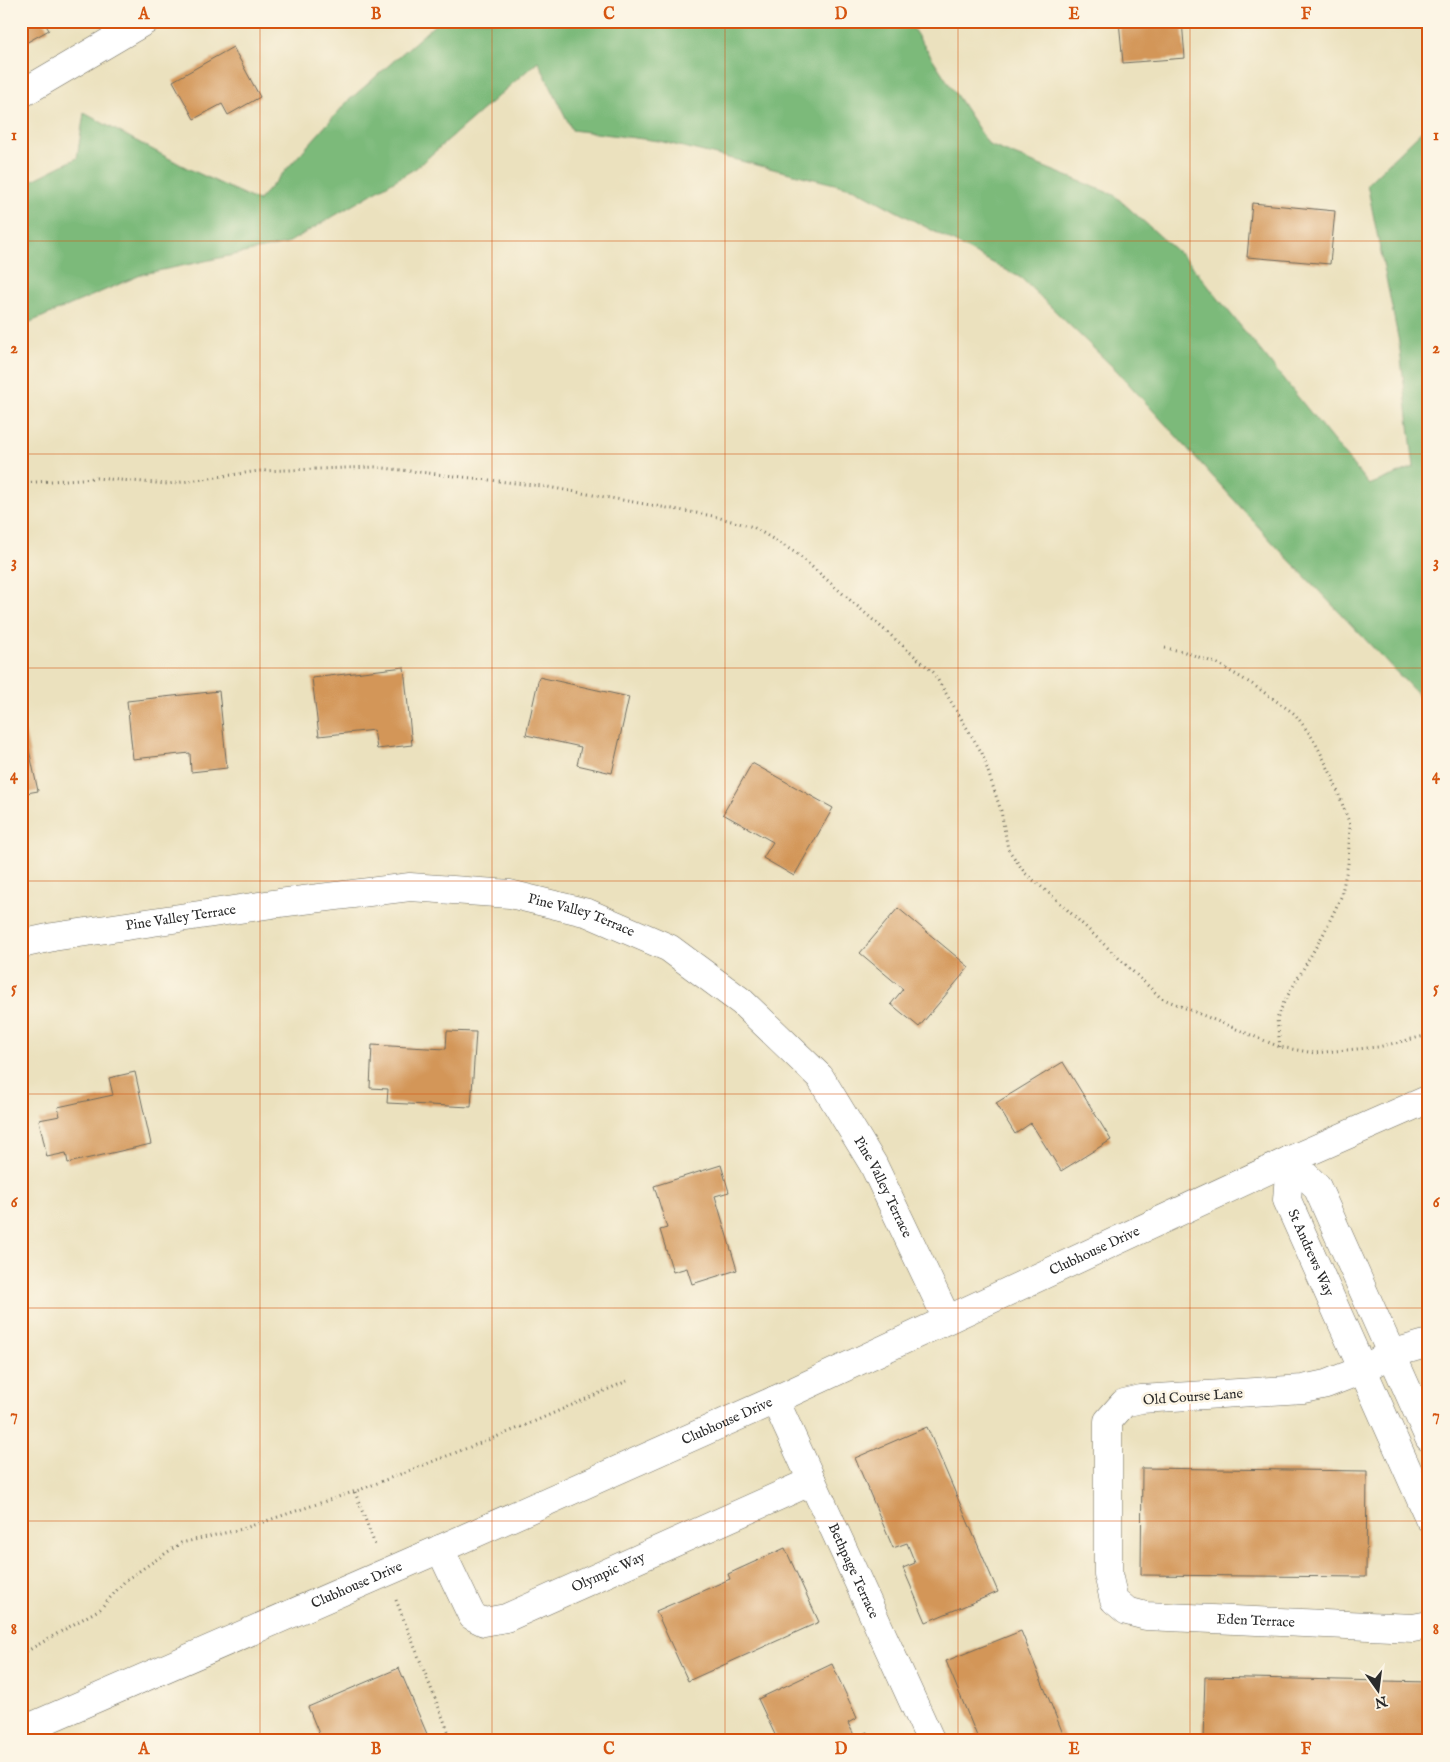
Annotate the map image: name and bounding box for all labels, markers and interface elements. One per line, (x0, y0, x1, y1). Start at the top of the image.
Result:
text: A (138, 5, 151, 25)
text: B (371, 5, 382, 25)
text: C (603, 5, 615, 25)
text: D (835, 5, 848, 25)
text: E (1068, 5, 1080, 25)
text: F (1301, 5, 1312, 25)
text: 1 (11, 126, 17, 146)
text: 1 (1433, 126, 1439, 146)
text: 2 (10, 339, 18, 359)
text: 2 (1432, 339, 1440, 359)
text: 3 (11, 553, 17, 573)
text: 3 (1433, 553, 1439, 573)
text: 4 (10, 766, 19, 786)
text: 4 (1432, 766, 1441, 786)
street label: Pine Valley Terrace (526, 890, 638, 941)
street label: Pine Valley Terrace (124, 901, 238, 935)
text: 5 (11, 979, 17, 999)
text: 5 (1433, 979, 1439, 999)
street label: Pine Valley Terrace (849, 1133, 916, 1241)
text: 6 (11, 1193, 19, 1213)
text: 6 (1433, 1193, 1441, 1213)
street label: St Andrews Way (1283, 1206, 1338, 1299)
street label: Clubhouse Drive (1046, 1222, 1143, 1280)
street label: Old Course Lane (1142, 1384, 1244, 1409)
street label: Clubhouse Drive (679, 1393, 776, 1449)
text: 7 (10, 1406, 18, 1426)
text: 7 (1432, 1406, 1440, 1426)
street label: Bethpage Terrace (824, 1520, 883, 1622)
street label: Olympic Way (569, 1548, 648, 1597)
street label: Clubhouse Drive (308, 1557, 406, 1613)
street label: Eden Terrace (1216, 1610, 1296, 1632)
text: 8 (11, 1620, 17, 1640)
text: 8 (1433, 1620, 1439, 1640)
north arrow (1352, 1664, 1402, 1714)
text: N (1373, 1691, 1390, 1712)
text: A (138, 1740, 151, 1760)
text: B (371, 1740, 382, 1760)
text: C (603, 1740, 615, 1760)
text: D (835, 1740, 848, 1760)
text: E (1068, 1740, 1080, 1760)
text: F (1301, 1740, 1312, 1760)

